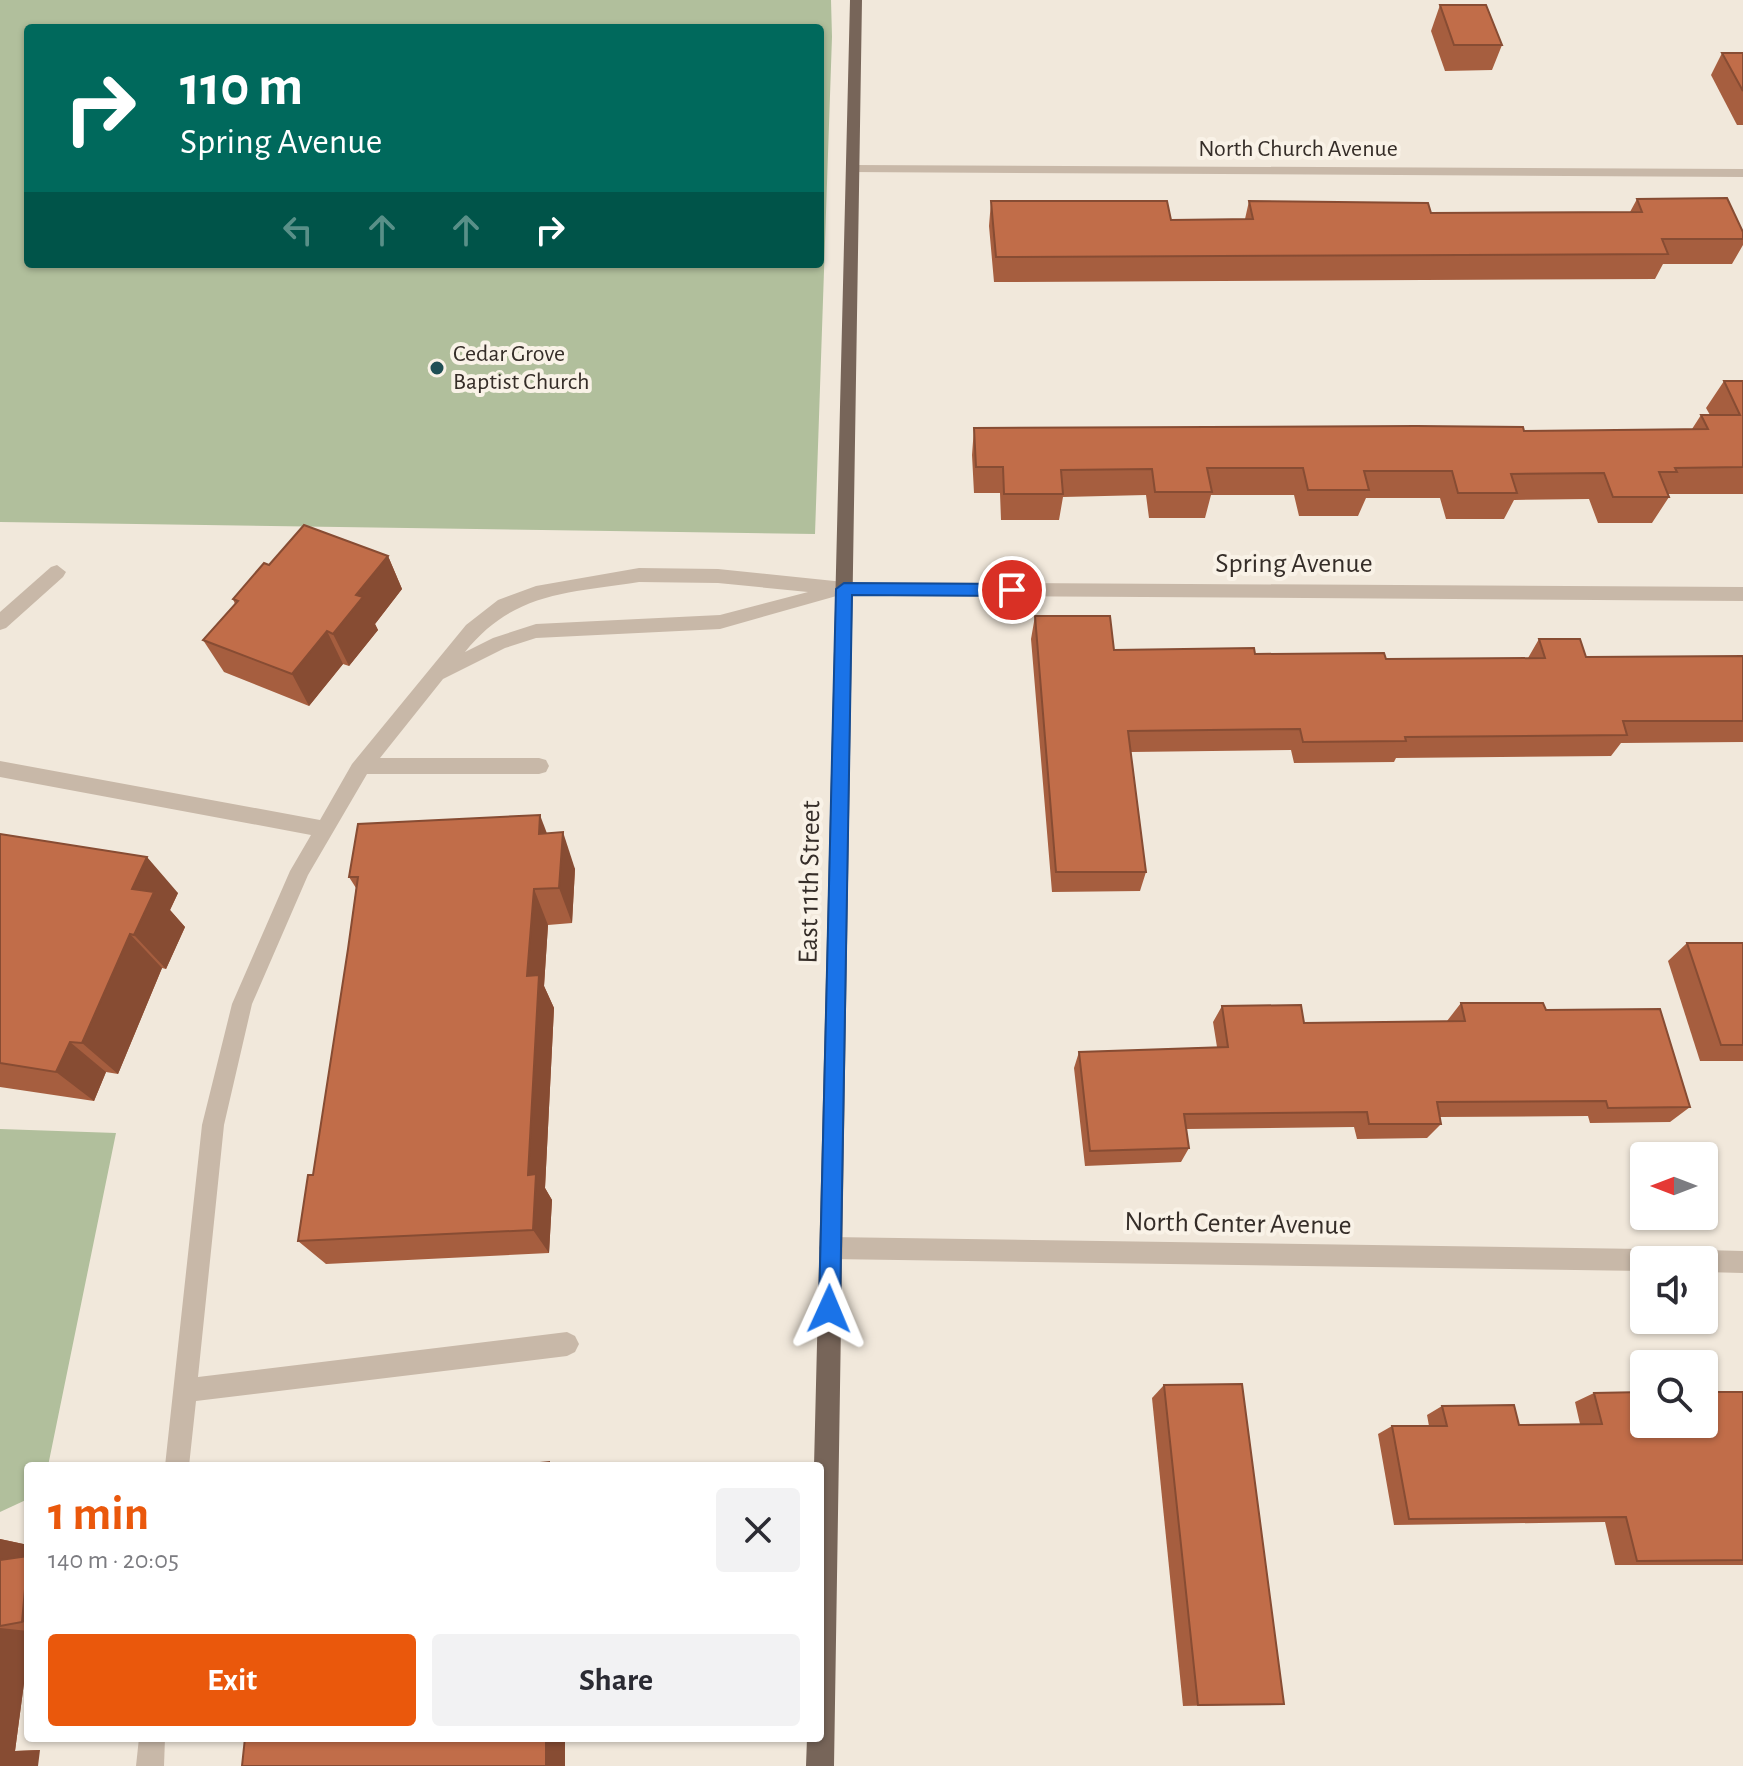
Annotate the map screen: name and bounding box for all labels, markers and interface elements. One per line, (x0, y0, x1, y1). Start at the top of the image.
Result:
icon: right (48, 56, 152, 160)
text: 110 m (180, 59, 303, 115)
text: Spring Avenue (180, 124, 382, 160)
street label: North Church Avenue (1198, 137, 1398, 161)
icon: left (276, 208, 320, 252)
icon: ahead (360, 208, 404, 252)
icon: ahead (444, 208, 488, 252)
icon: right (528, 208, 572, 252)
place label: Cedar Grove Baptist Church (453, 342, 590, 394)
marker: Cedar Grove Baptist Church (428, 359, 446, 377)
street label: Spring Avenue (1215, 550, 1373, 578)
pin (978, 556, 1046, 624)
icon: arrive (990, 568, 1034, 612)
street label: East 11th Street (795, 800, 825, 964)
north arrow (1630, 1142, 1718, 1230)
map controls (1630, 1142, 1718, 1438)
street label: North Center Avenue (1124, 1208, 1352, 1240)
button: sound (1630, 1246, 1718, 1334)
position arrow (787, 1267, 871, 1351)
button: search (1630, 1350, 1718, 1438)
button: close (716, 1488, 800, 1572)
text: 1 min (48, 1491, 149, 1539)
text: 140 m · 20:05 (48, 1547, 179, 1573)
button: Exit (48, 1634, 416, 1726)
button: Share (432, 1634, 800, 1726)

